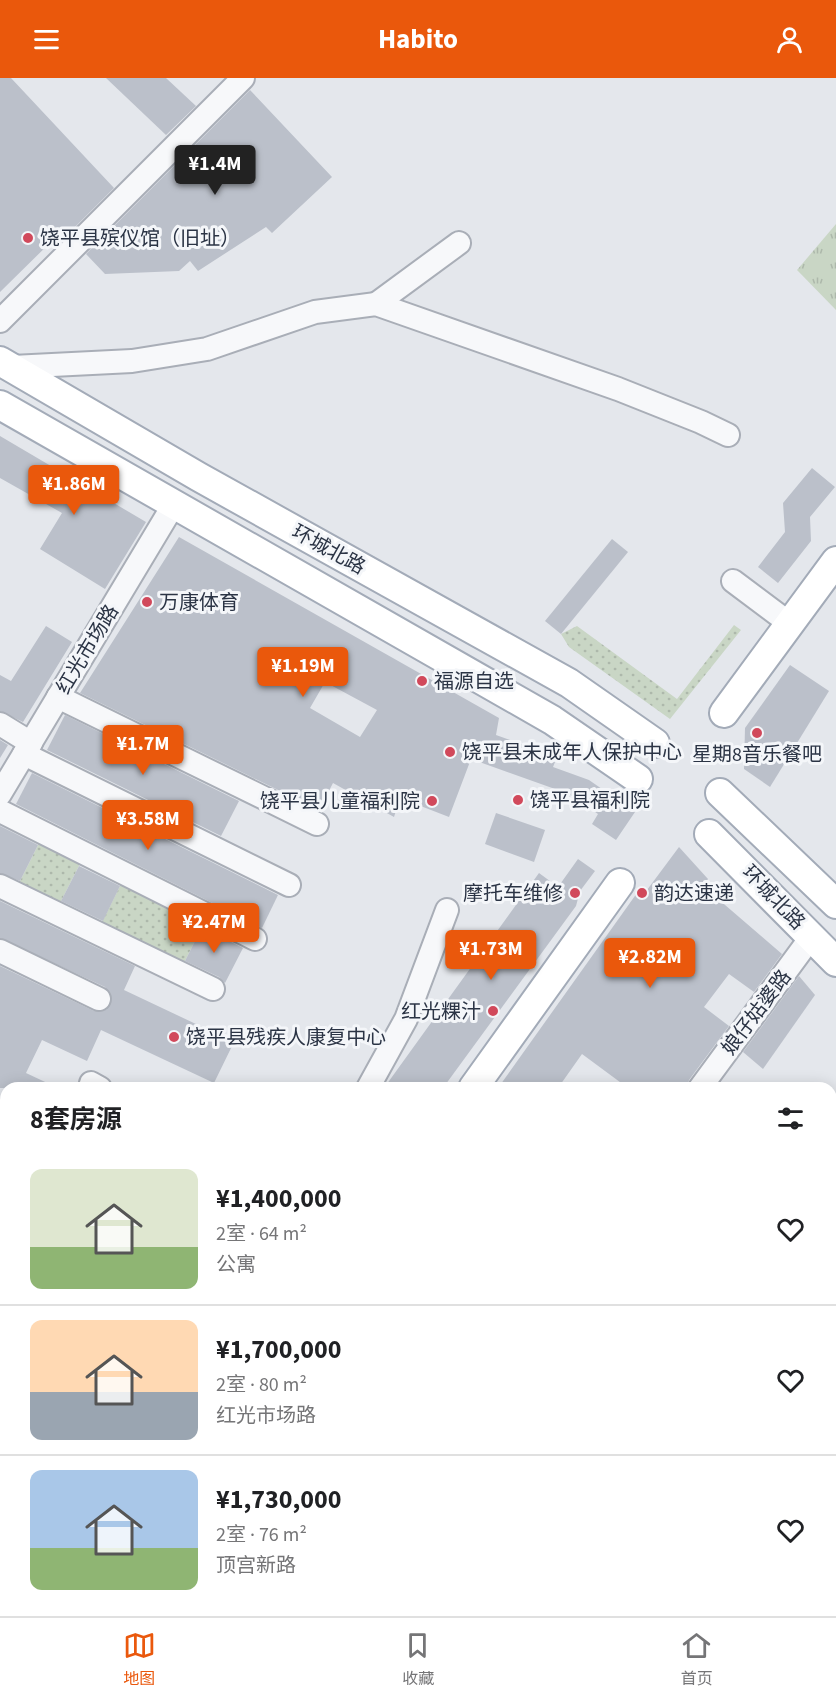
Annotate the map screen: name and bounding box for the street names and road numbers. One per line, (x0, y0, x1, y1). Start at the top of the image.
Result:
street label: 环城北路 (287, 518, 370, 582)
street label: 红光市场路 (50, 599, 126, 700)
street label: 环城北路 (735, 859, 811, 936)
street label: 娘仔姑婆路 (716, 964, 798, 1061)

